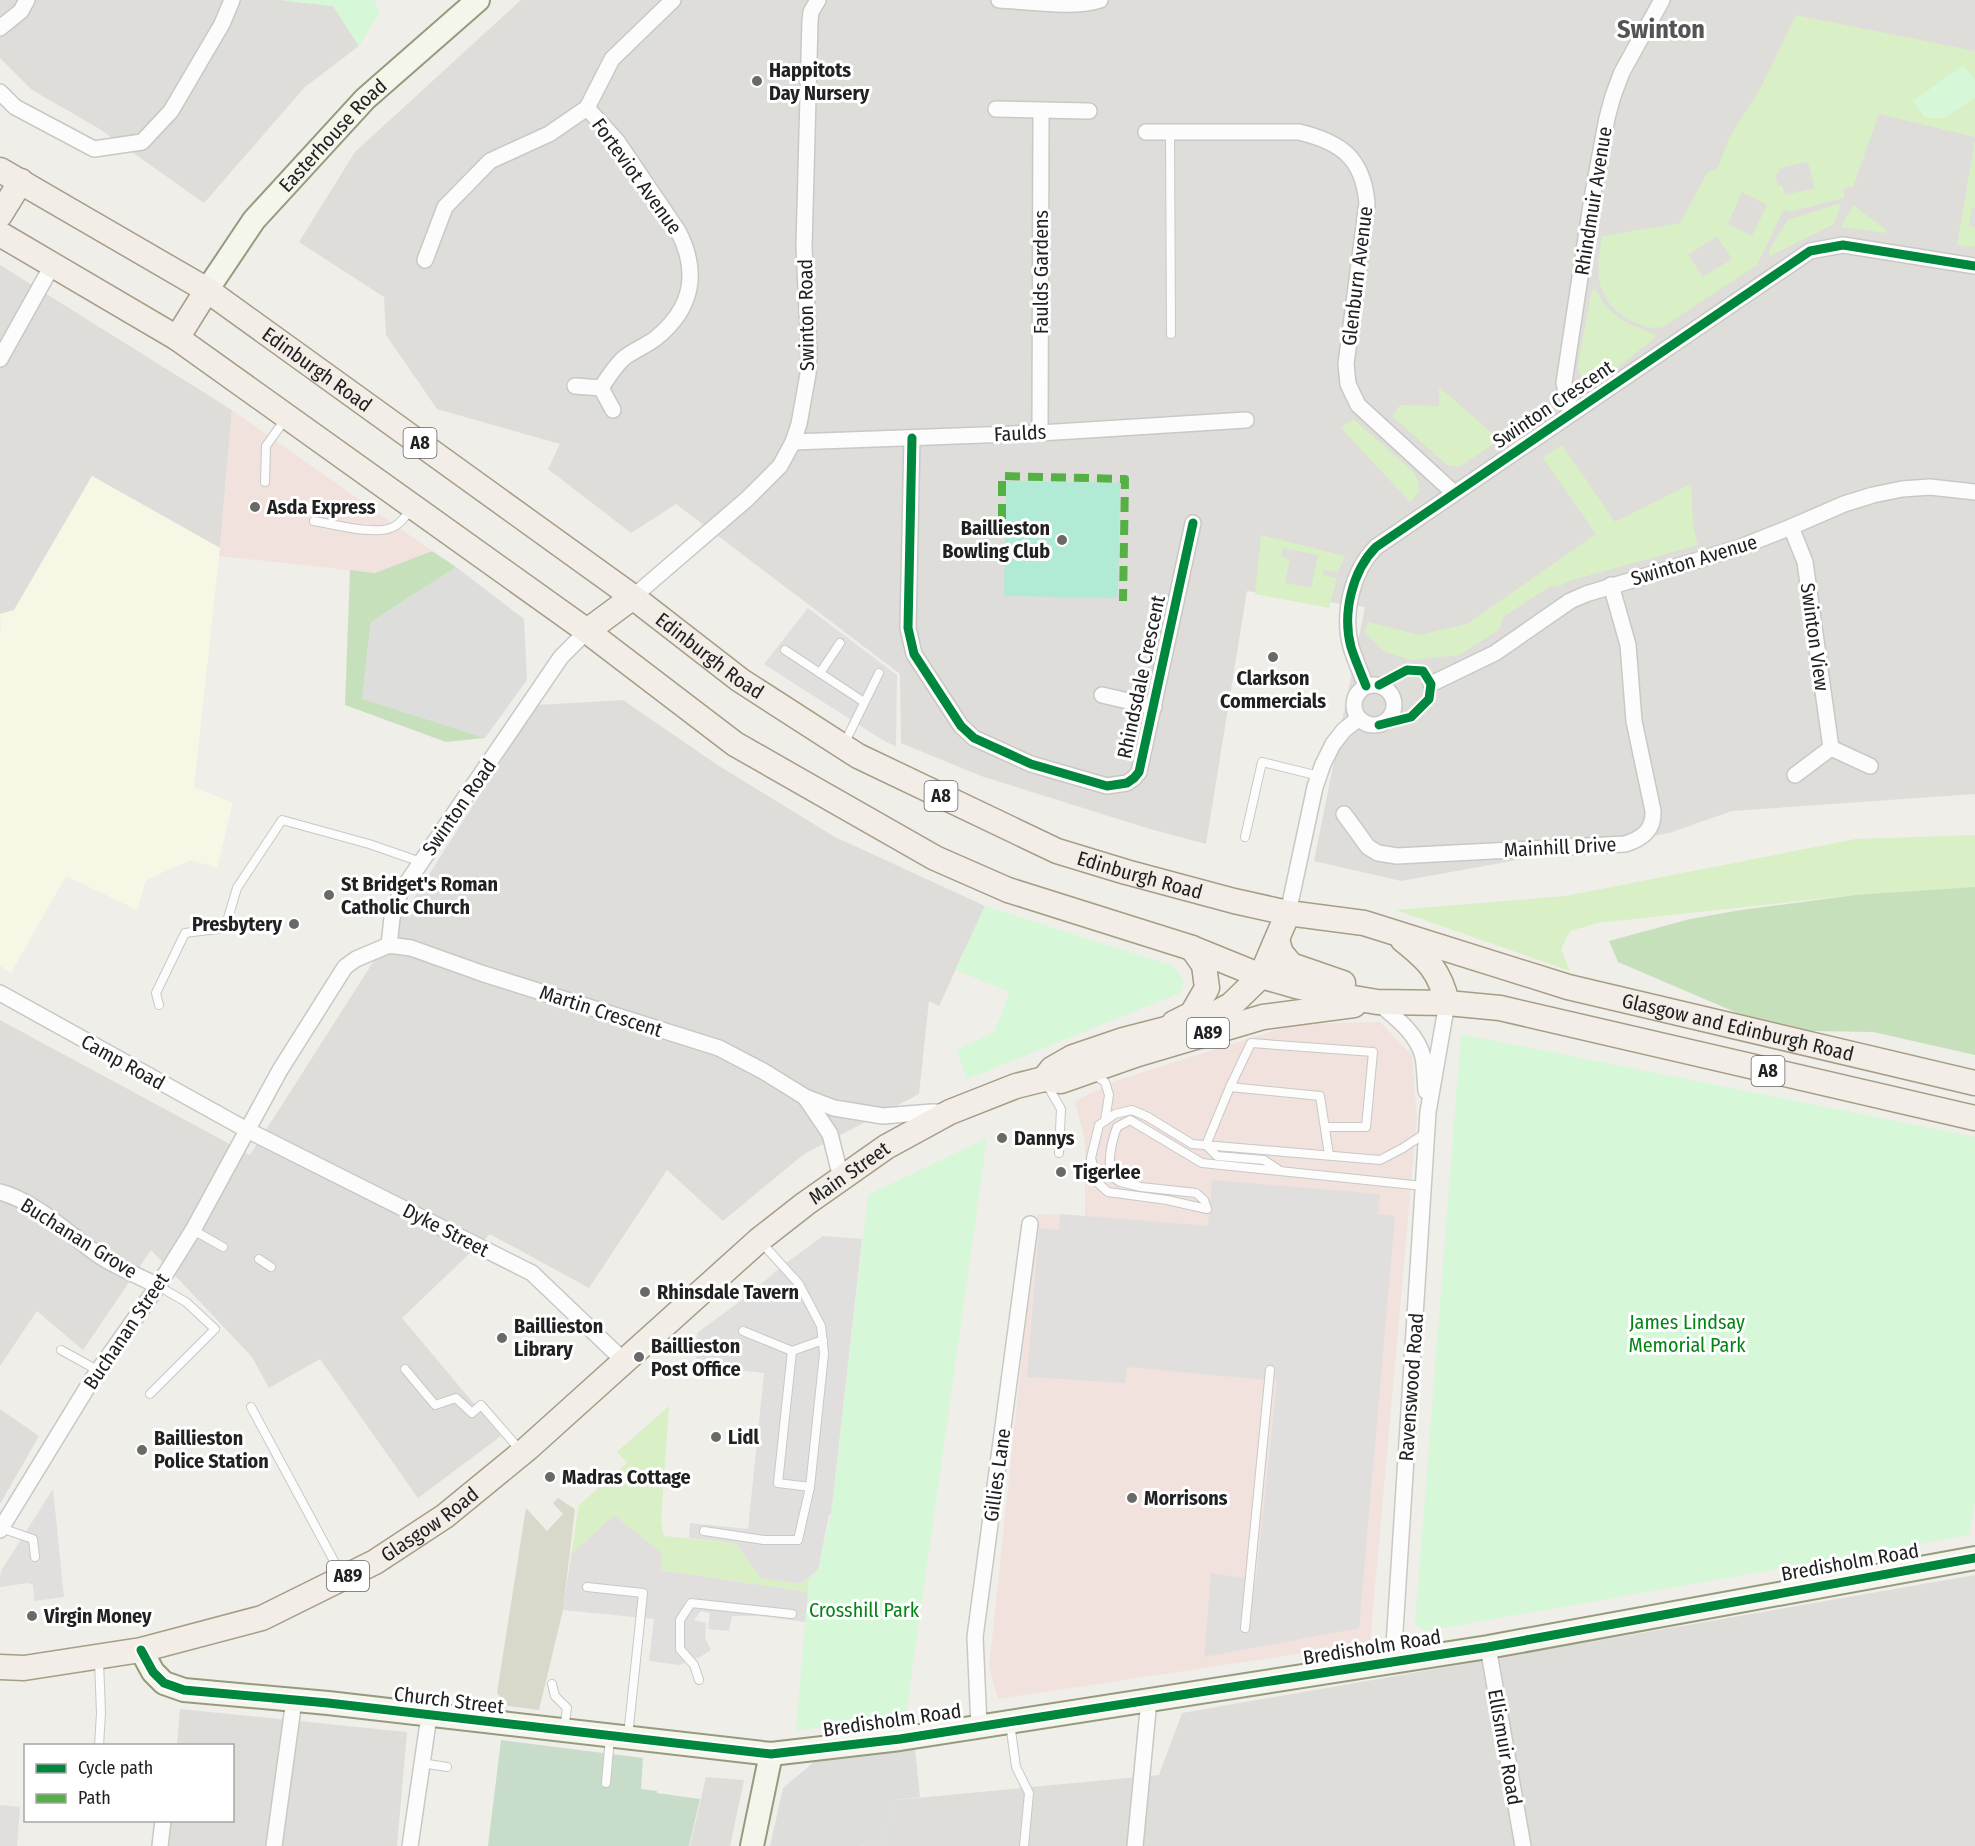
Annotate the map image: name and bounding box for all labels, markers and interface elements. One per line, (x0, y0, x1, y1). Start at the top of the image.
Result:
district label: Swinton (1617, 14, 1705, 45)
place label: Happitots Day Nursery (769, 58, 870, 105)
street label: Easterhouse Road (274, 74, 392, 197)
marker: Happitots Day Nursery (750, 74, 764, 88)
street label: Forteviot Avenue (587, 113, 687, 239)
street label: Rhindmuir Avenue (1569, 125, 1617, 277)
street label: Glenburn Avenue (1337, 205, 1377, 347)
street label: Faulds Gardens (1029, 210, 1053, 334)
street label: Swinton Road (793, 259, 819, 371)
street label: Edinburgh Road (258, 322, 377, 417)
street label: Swinton Crescent (1488, 355, 1618, 453)
street label: Faulds (993, 420, 1047, 446)
road number: A8 (404, 428, 436, 458)
place label: Asda Express (266, 495, 376, 519)
marker: Asda Express (248, 500, 262, 514)
place label: Baillieston Bowling Club (942, 516, 1050, 563)
street label: Swinton Avenue (1628, 529, 1760, 591)
marker: Baillieston Bowling Club (1055, 533, 1069, 547)
street label: Swinton View (1796, 581, 1834, 693)
street label: Rhindsdale Crescent (1112, 593, 1170, 761)
street label: Edinburgh Road (651, 607, 768, 704)
marker: Clarkson Commercials (1266, 650, 1280, 664)
place label: Clarkson Commercials (1220, 666, 1326, 713)
street label: Swinton Road (417, 754, 501, 860)
road number: A8 (924, 781, 958, 811)
street label: Mainhill Drive (1503, 832, 1617, 862)
street label: Edinburgh Road (1074, 846, 1205, 904)
place label: St Bridget's Roman Catholic Church (341, 872, 498, 919)
marker: St Bridget's Roman Catholic Church (322, 888, 336, 902)
place label: Presbytery (192, 912, 282, 936)
marker: Presbytery (287, 917, 301, 931)
street label: Martin Crescent (537, 980, 666, 1042)
street label: Glasgow and Edinburgh Road (1620, 988, 1856, 1066)
road number: A89 (1187, 1018, 1229, 1048)
street label: Camp Road (77, 1029, 169, 1095)
road number: A8 (1752, 1056, 1784, 1086)
place label: Dannys (1014, 1126, 1075, 1150)
marker: Dannys (995, 1131, 1009, 1145)
street label: Main Street (804, 1136, 895, 1210)
place label: Tigerlee (1073, 1160, 1141, 1184)
marker: Tigerlee (1054, 1165, 1068, 1179)
street label: Buchanan Grove (16, 1193, 142, 1283)
street label: Dyke Street (399, 1198, 493, 1262)
street label: Buchanan Street (78, 1268, 174, 1394)
place label: Rhinsdale Tavern (657, 1280, 799, 1304)
marker: Rhinsdale Tavern (638, 1285, 652, 1299)
park label: James Lindsay Memorial Park (1628, 1310, 1746, 1357)
street label: Ravenswood Road (1394, 1312, 1428, 1462)
place label: Baillieston Library (514, 1314, 603, 1361)
marker: Baillieston Library (495, 1331, 509, 1345)
place label: Baillieston Post Office (651, 1334, 741, 1381)
marker: Baillieston Post Office (632, 1350, 646, 1364)
place label: Lidl (728, 1425, 759, 1449)
place label: Baillieston Police Station (154, 1426, 269, 1473)
street label: Gillies Lane (979, 1427, 1015, 1523)
marker: Lidl (709, 1430, 723, 1444)
marker: Baillieston Police Station (135, 1443, 149, 1457)
place label: Madras Cottage (562, 1465, 691, 1489)
marker: Madras Cottage (543, 1470, 557, 1484)
street label: Glasgow Road (376, 1482, 483, 1567)
place label: Morrisons (1144, 1486, 1228, 1510)
marker: Morrisons (1125, 1491, 1139, 1505)
street label: Bredisholm Road (1779, 1538, 1921, 1586)
road number: A89 (327, 1561, 369, 1591)
park label: Crosshill Park (809, 1598, 920, 1622)
place label: Virgin Money (43, 1604, 152, 1628)
marker: Virgin Money (25, 1609, 39, 1623)
street label: Bredisholm Road (1301, 1624, 1443, 1670)
street label: Church Street (393, 1681, 506, 1719)
street label: Ellismuir Road (1483, 1687, 1527, 1807)
street label: Bredisholm Road (821, 1698, 963, 1742)
legend (24, 1744, 234, 1822)
text: Cycle path (78, 1757, 153, 1779)
text: Path (78, 1787, 111, 1809)

